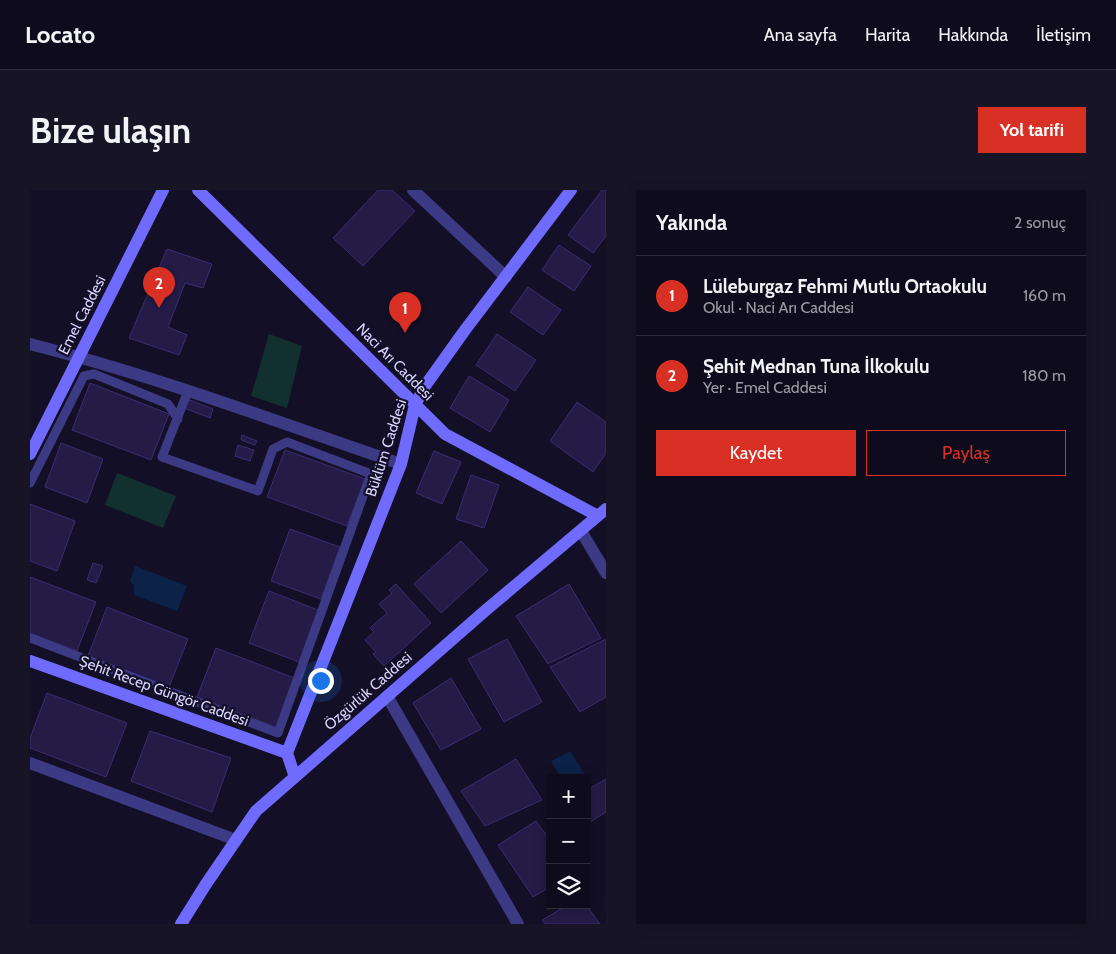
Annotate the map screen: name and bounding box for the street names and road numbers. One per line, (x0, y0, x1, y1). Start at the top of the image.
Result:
street label: Emel Caddesi (54, 273, 110, 357)
street label: Naci Arı Caddesi (353, 320, 437, 404)
street label: Büklüm Caddesi (362, 397, 410, 499)
street label: Özgürlük Caddesi (321, 648, 415, 734)
street label: Şehit Recep Güngör Caddesi (77, 652, 251, 730)

